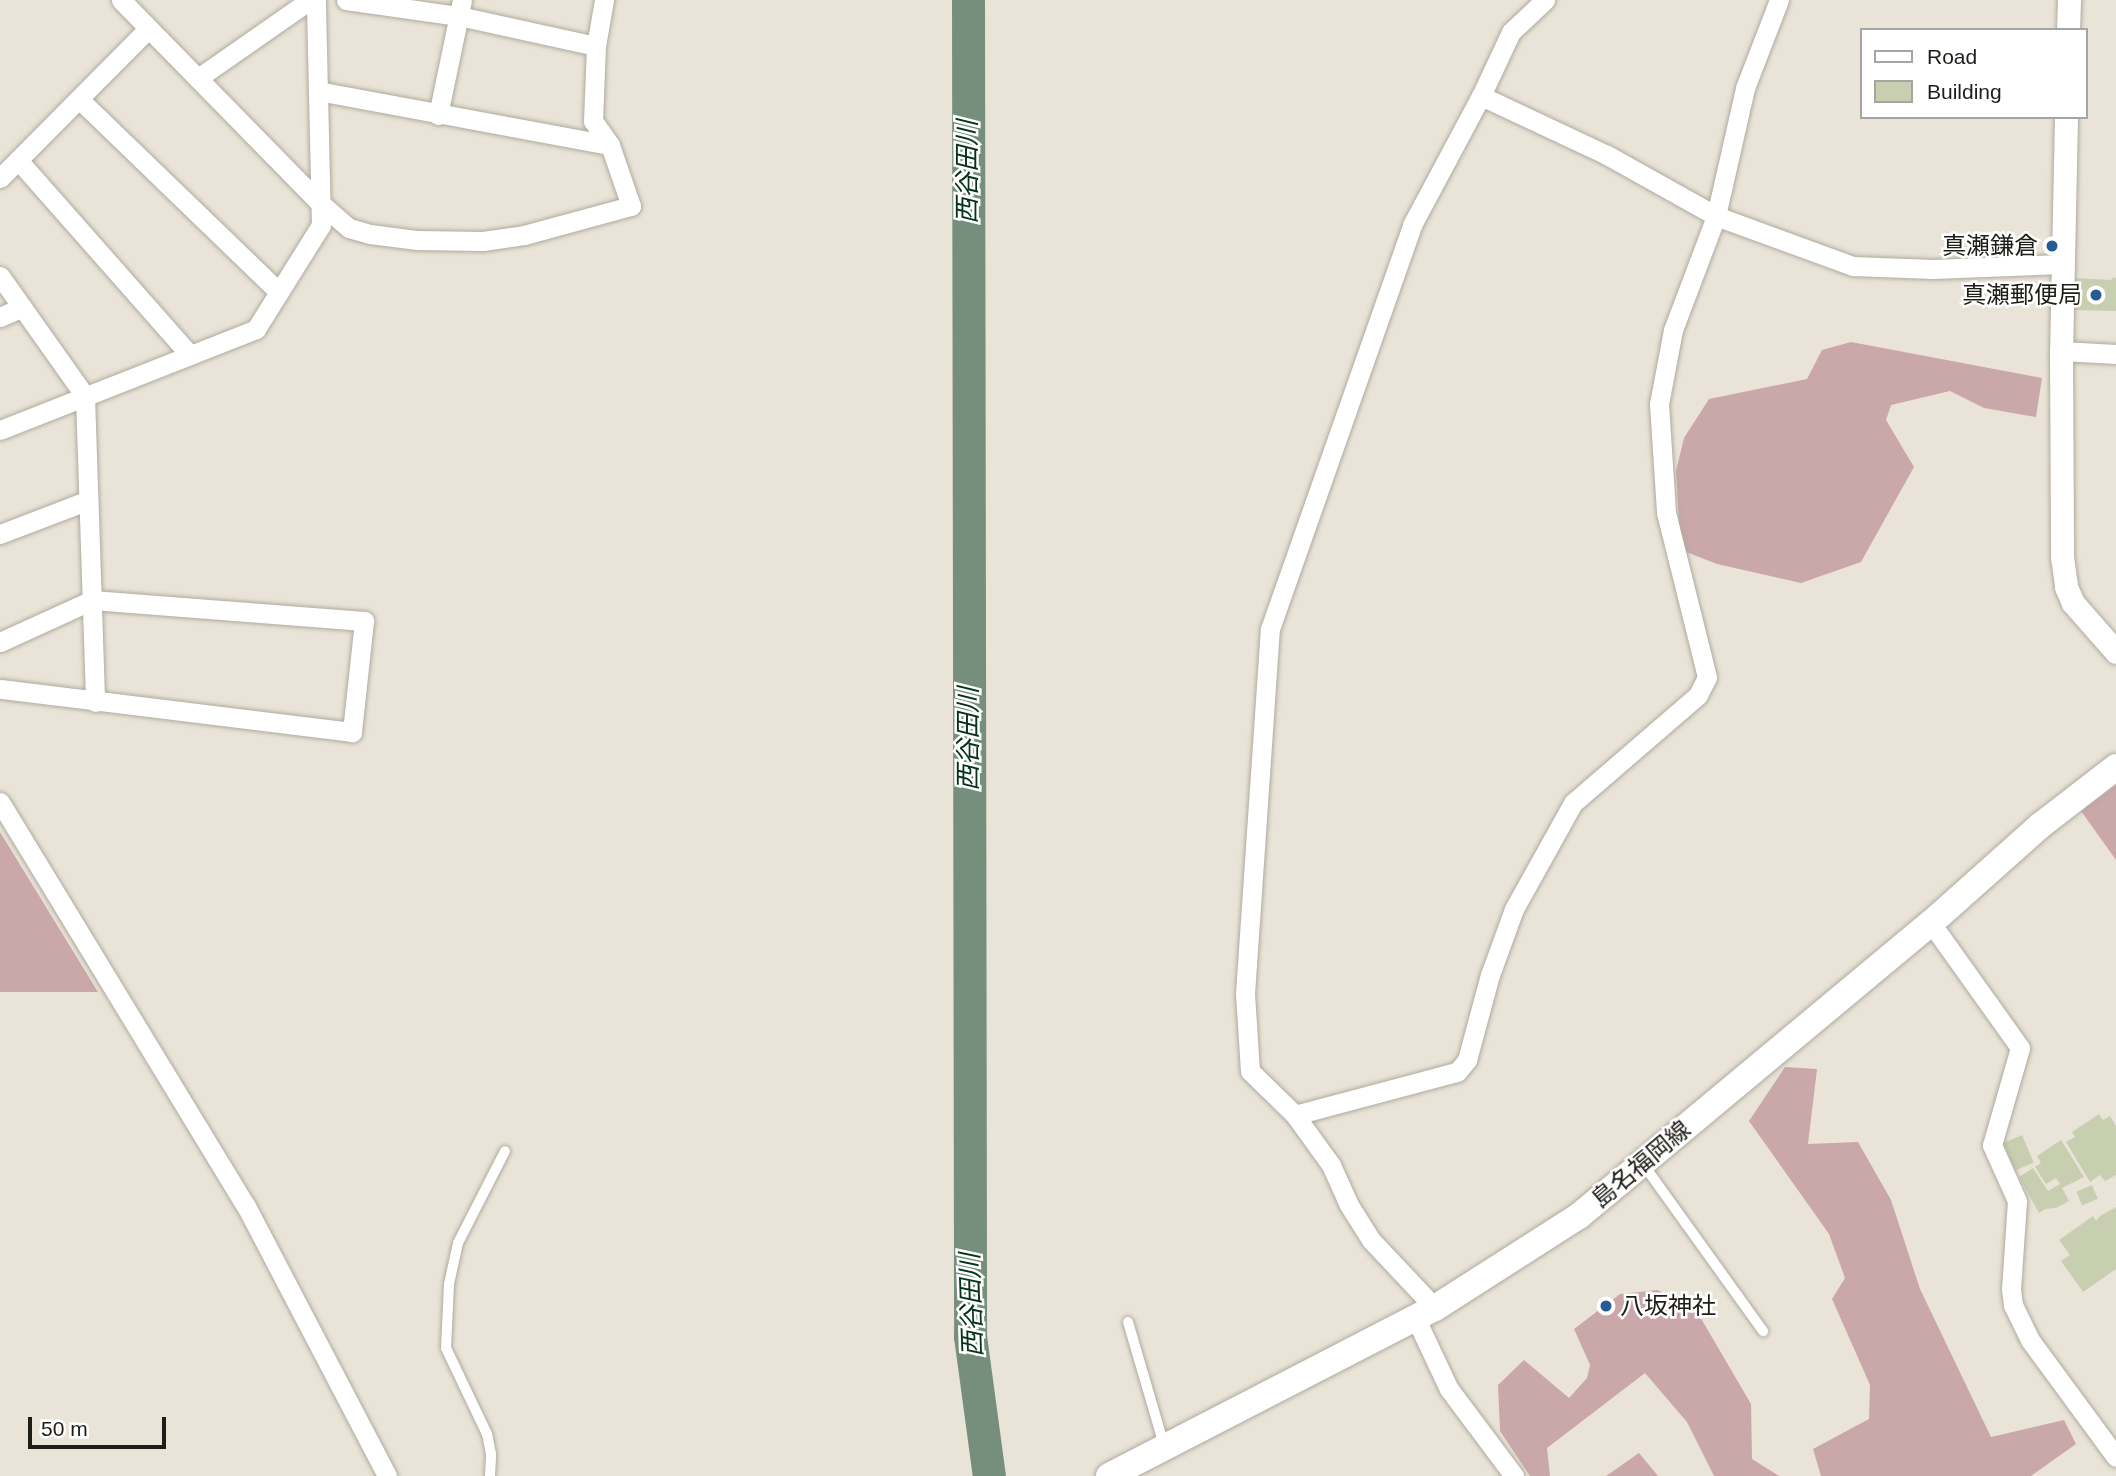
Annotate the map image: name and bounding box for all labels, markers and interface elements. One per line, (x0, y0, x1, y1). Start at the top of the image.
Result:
legend (1860, 28, 2088, 119)
text: Road (1927, 45, 1977, 68)
text: Building (1927, 80, 2002, 103)
water label: 西谷田川 (952, 120, 984, 224)
place label: 真瀬鎌倉 (1942, 232, 2038, 260)
marker: 真瀬鎌倉 (2044, 238, 2060, 254)
place label: 真瀬郵便局 (1962, 281, 2082, 309)
marker: 真瀬郵便局 (2088, 287, 2104, 303)
water label: 西谷田川 (953, 687, 985, 791)
street label: 島名福岡線 (1586, 1114, 1696, 1214)
water label: 西谷田川 (955, 1252, 989, 1358)
place label: 八坂神社 (1620, 1292, 1716, 1320)
marker: 八坂神社 (1598, 1298, 1614, 1314)
scale bar (32, 1402, 170, 1446)
text: 50 m (41, 1417, 88, 1440)

